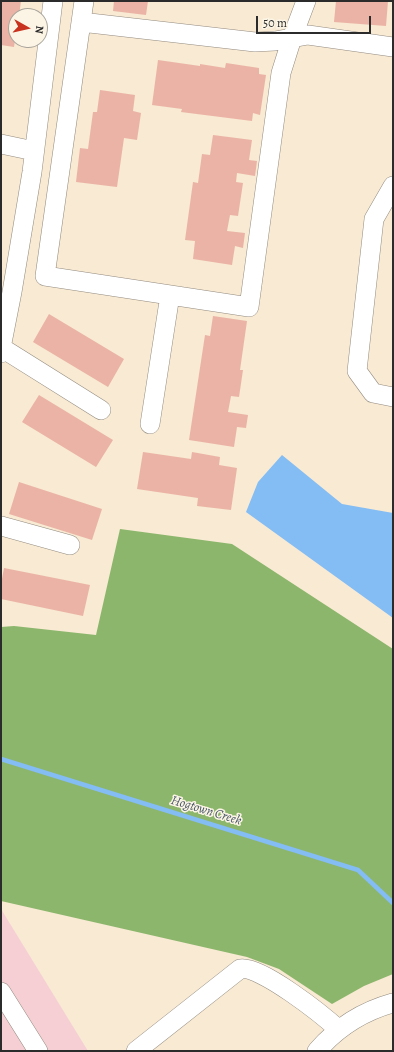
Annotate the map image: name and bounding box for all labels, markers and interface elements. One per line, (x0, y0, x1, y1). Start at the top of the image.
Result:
north arrow (8, 8, 48, 48)
scale bar (258, 8, 373, 34)
text: 50 m (263, 15, 287, 31)
text: N (31, 25, 47, 35)
water label: Hogtown Creek (169, 793, 243, 829)

